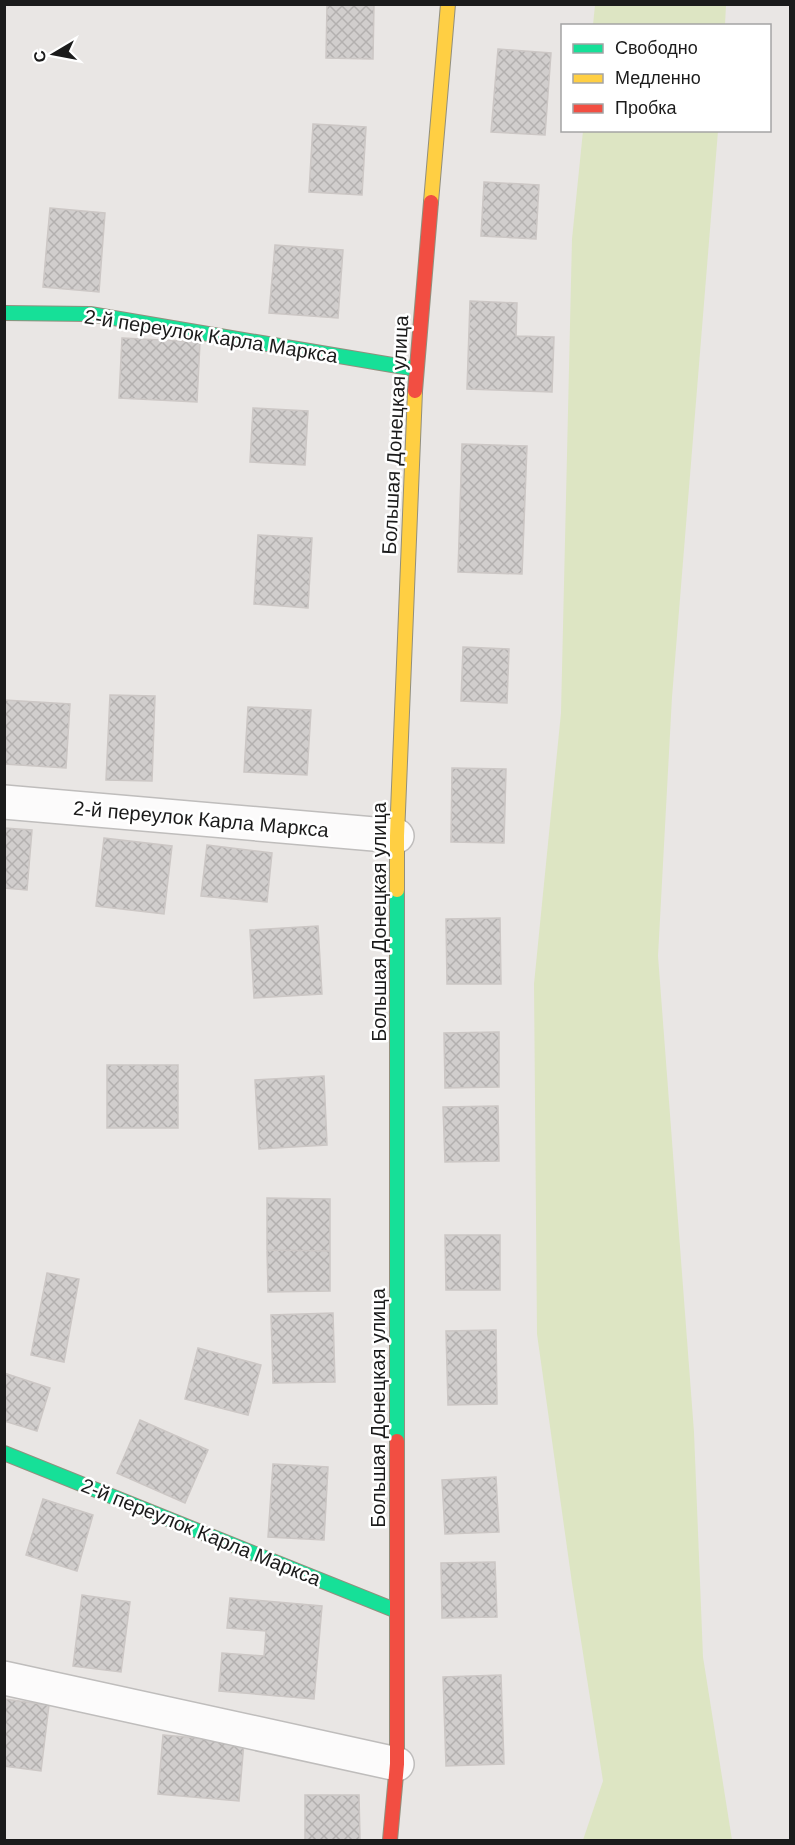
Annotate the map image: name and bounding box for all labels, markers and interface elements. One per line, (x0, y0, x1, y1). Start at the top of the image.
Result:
north arrow (24, 24, 84, 84)
legend (561, 24, 771, 132)
text: Свободно (615, 38, 698, 58)
text: С (30, 49, 49, 64)
text: Медленно (615, 68, 701, 88)
text: Пробка (615, 98, 678, 118)
street label: 2-й переулок Карла Маркса (83, 305, 340, 367)
street label: Большая Донецкая улица (378, 314, 412, 555)
street label: 2-й переулок Карла Маркса (72, 797, 330, 841)
street label: Большая Донецкая улица (368, 801, 390, 1042)
street label: Большая Донецкая улица (367, 1287, 389, 1528)
street label: 2-й переулок Карла Маркса (78, 1474, 325, 1591)

